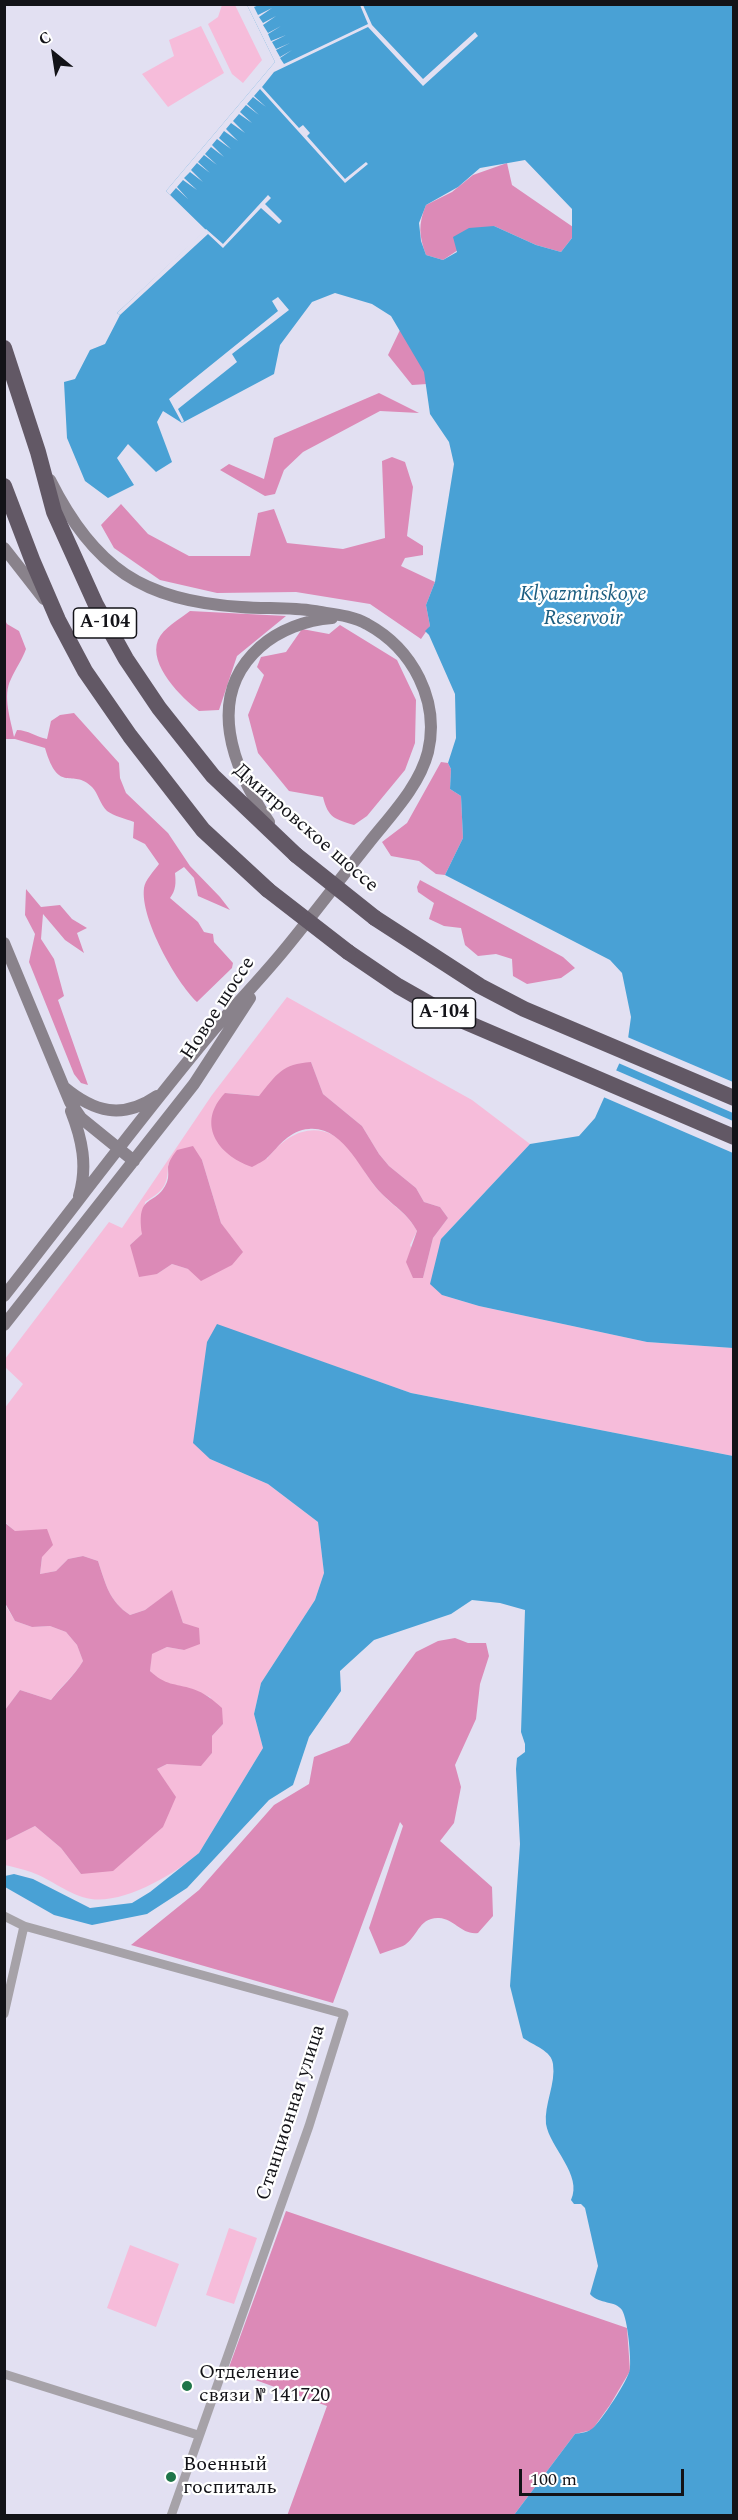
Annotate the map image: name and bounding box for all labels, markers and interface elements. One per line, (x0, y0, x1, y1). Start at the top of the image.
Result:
north arrow (24, 24, 84, 84)
text: С (34, 25, 56, 52)
water label: Klyazminskoye Reservoir (519, 583, 647, 633)
road number: А-104 (74, 608, 136, 638)
street label: Дмитровское шоссе (228, 759, 382, 899)
street label: Новое шоссе (177, 953, 261, 1065)
road number: А-104 (412, 998, 476, 1028)
street label: Станционная улица (252, 2022, 332, 2204)
place label: Отделение связи № 141720 (199, 2362, 330, 2409)
marker: Отделение связи № 141720 (180, 2379, 194, 2393)
place label: Военный госпиталь (183, 2454, 277, 2501)
scale bar (522, 2457, 687, 2495)
text: 100 m (530, 2466, 577, 2493)
marker: Военный госпиталь (164, 2470, 178, 2484)

